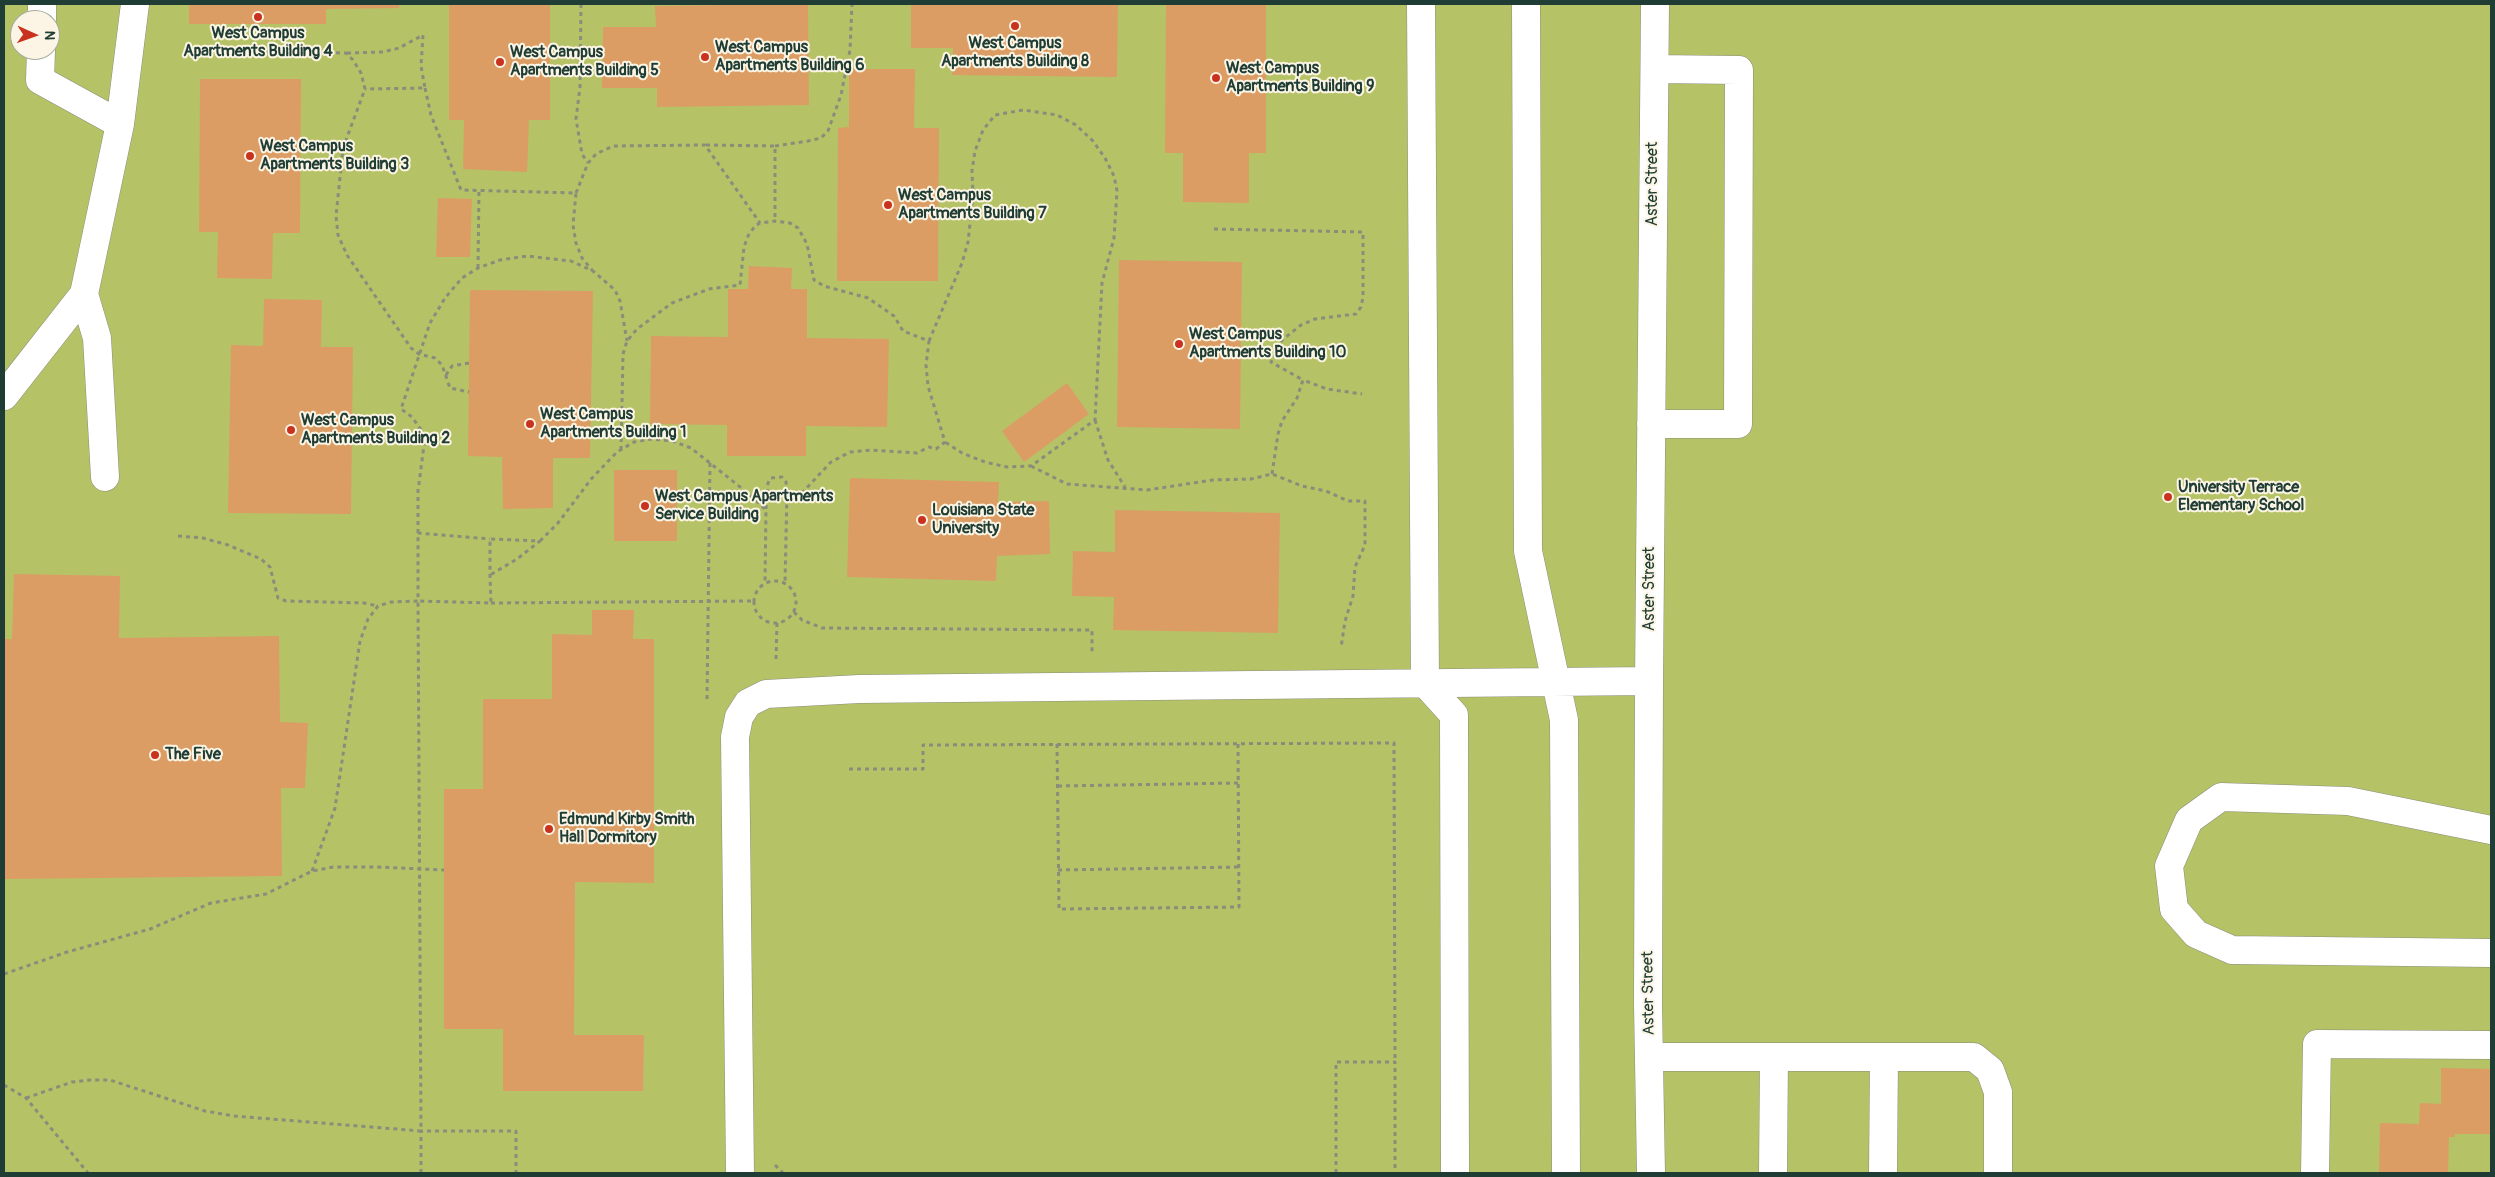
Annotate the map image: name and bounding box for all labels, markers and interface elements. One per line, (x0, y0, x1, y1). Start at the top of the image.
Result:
north arrow (10, 10, 60, 60)
marker: West Campus Apartments Building 4 (252, 11, 264, 23)
marker: West Campus Apartments Building 8 (1009, 20, 1021, 32)
place label: West Campus Apartments Building 4 (183, 24, 333, 62)
text: N (41, 30, 58, 41)
place label: West Campus Apartments Building 8 (941, 34, 1089, 72)
place label: West Campus Apartments Building 6 (715, 38, 864, 76)
place label: West Campus Apartments Building 5 (510, 43, 659, 81)
marker: West Campus Apartments Building 6 (699, 51, 711, 63)
marker: West Campus Apartments Building 5 (494, 56, 506, 68)
place label: West Campus Apartments Building 9 (1226, 59, 1374, 97)
marker: West Campus Apartments Building 9 (1210, 72, 1222, 84)
place label: West Campus Apartments Building 3 (260, 137, 409, 175)
street label: Aster Street (1643, 142, 1663, 226)
marker: West Campus Apartments Building 3 (244, 150, 256, 162)
place label: West Campus Apartments Building 7 (898, 186, 1047, 224)
marker: West Campus Apartments Building 7 (882, 199, 894, 211)
place label: West Campus Apartments Building 10 (1189, 325, 1346, 363)
marker: West Campus Apartments Building 10 (1173, 338, 1185, 350)
place label: West Campus Apartments Building 1 (540, 405, 686, 443)
place label: West Campus Apartments Building 2 (301, 411, 450, 449)
marker: West Campus Apartments Building 1 (524, 418, 536, 430)
marker: West Campus Apartments Building 2 (285, 424, 297, 436)
place label: University Terrace Elementary School (2178, 478, 2304, 516)
place label: West Campus Apartments Service Building (655, 487, 833, 525)
marker: University Terrace Elementary School (2162, 491, 2174, 503)
marker: West Campus Apartments Service Building (639, 500, 651, 512)
place label: Louisiana State University (932, 501, 1035, 539)
marker: Louisiana State University (916, 514, 928, 526)
street label: Aster Street (1640, 547, 1660, 631)
place label: The Five (165, 745, 221, 765)
marker: The Five (149, 749, 161, 761)
place label: Edmund Kirby Smith Hall Dormitory (559, 810, 694, 848)
marker: Edmund Kirby Smith Hall Dormitory (543, 823, 555, 835)
street label: Aster Street (1639, 951, 1659, 1035)

